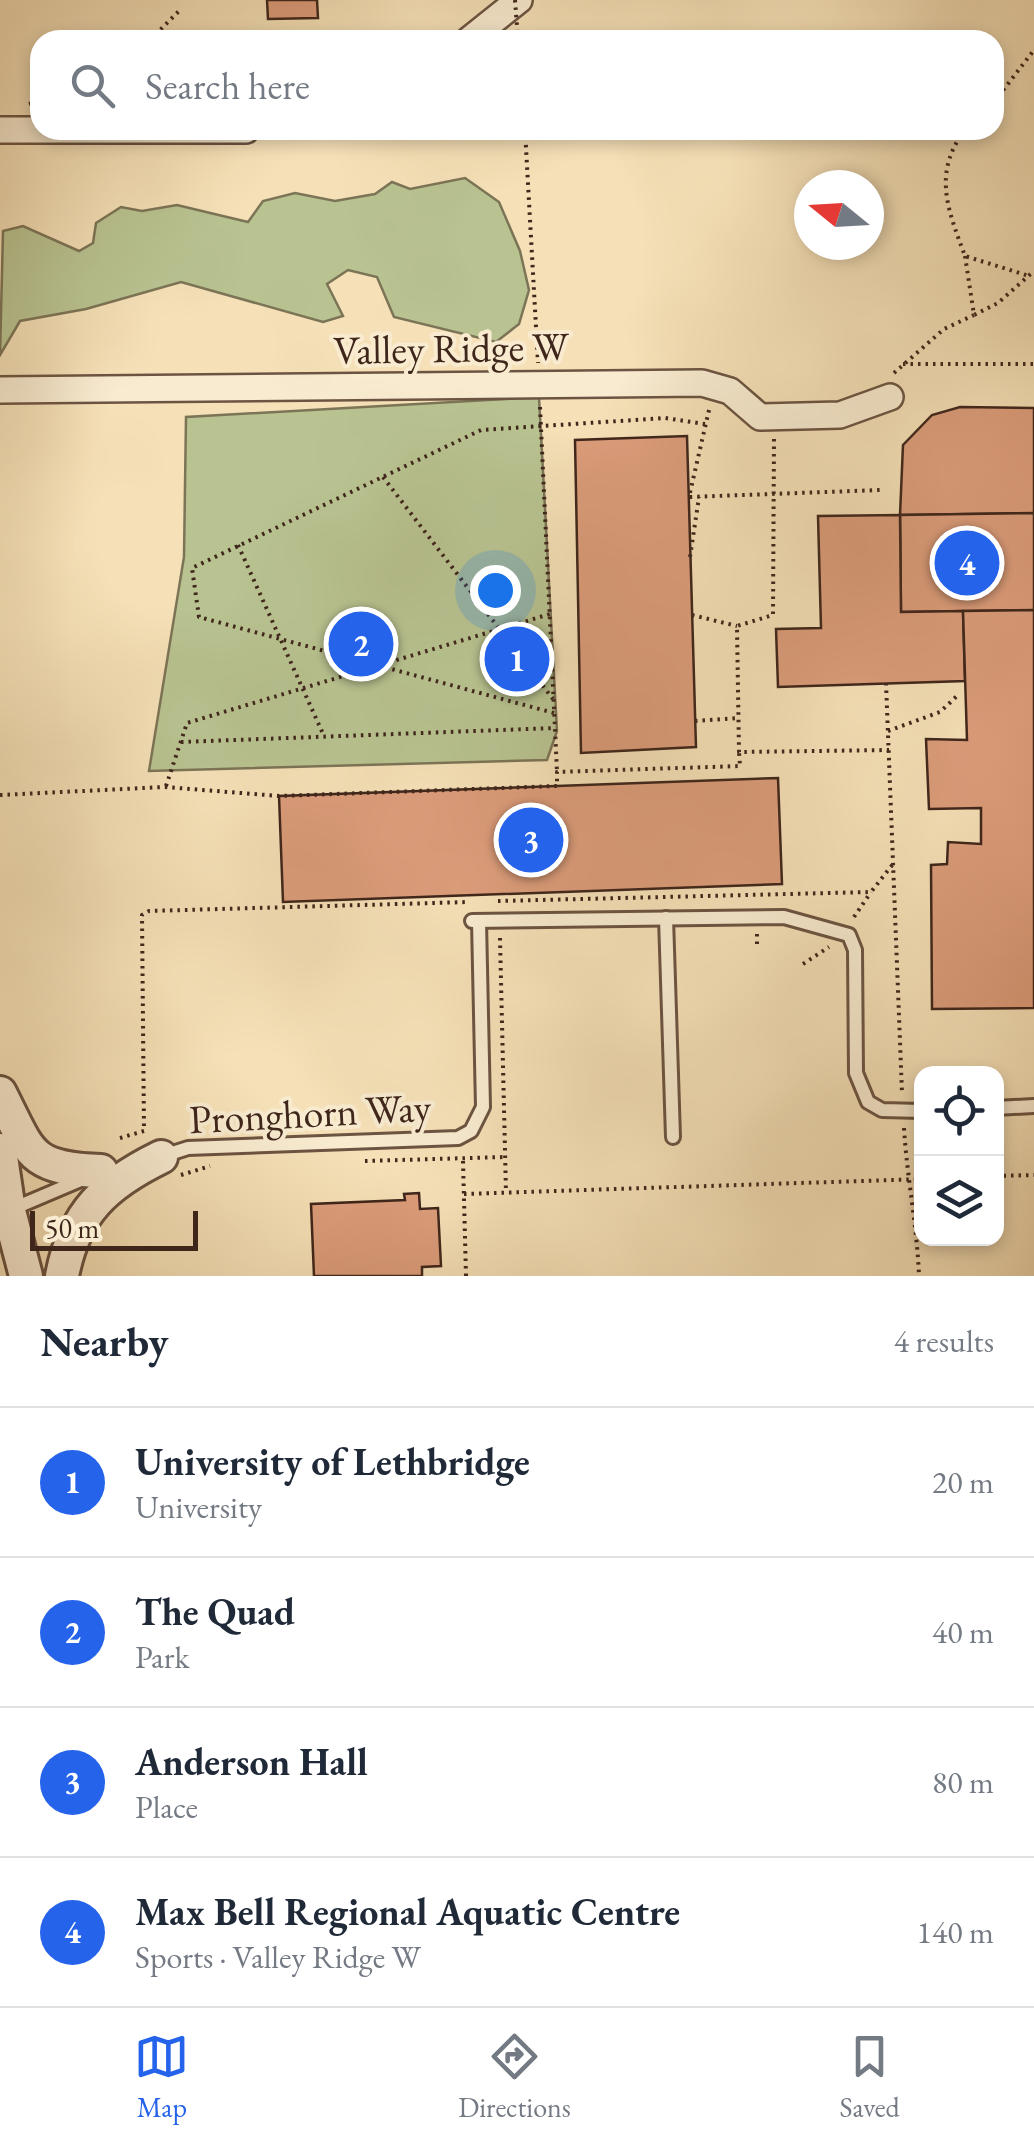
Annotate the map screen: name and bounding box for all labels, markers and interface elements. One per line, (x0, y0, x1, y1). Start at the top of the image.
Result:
search box (30, 30, 1004, 140)
icon: search (65, 58, 120, 113)
text: Search here (145, 61, 310, 110)
north arrow (794, 170, 884, 260)
street label: Valley Ridge W (333, 320, 570, 376)
pin: 4 (934, 526, 1000, 600)
your location (470, 565, 521, 616)
pin: 2 (328, 606, 394, 682)
pin: 1 (484, 622, 550, 696)
pin: 3 (498, 802, 564, 878)
map controls (914, 1066, 1004, 1246)
button: locate (914, 1066, 1004, 1156)
street label: Pronghorn Way (188, 1081, 433, 1145)
button: layers (914, 1156, 1004, 1246)
scale bar (30, 1206, 198, 1250)
text: 50 m (45, 1210, 99, 1246)
text: Nearby (40, 1314, 169, 1369)
text: 4 results (894, 1320, 994, 1362)
text: University of Lethbridge (135, 1437, 530, 1486)
text: 1 (64, 1461, 81, 1503)
text: 20 m (932, 1461, 994, 1503)
text: University (135, 1486, 262, 1528)
text: The Quad (135, 1587, 295, 1636)
text: 2 (64, 1611, 81, 1653)
text: 40 m (932, 1611, 994, 1653)
text: Park (135, 1636, 190, 1678)
text: Anderson Hall (135, 1737, 368, 1786)
text: 3 (64, 1761, 81, 1803)
text: 80 m (932, 1761, 994, 1803)
text: Place (135, 1786, 198, 1828)
text: Max Bell Regional Aquatic Centre (135, 1887, 680, 1936)
text: 4 (64, 1911, 81, 1953)
text: 140 m (917, 1911, 994, 1953)
text: Sports · Valley Ridge W (135, 1936, 421, 1978)
tab: Map (134, 2029, 189, 2125)
tab: Directions (458, 2029, 571, 2125)
tab: Saved (840, 2029, 900, 2125)

